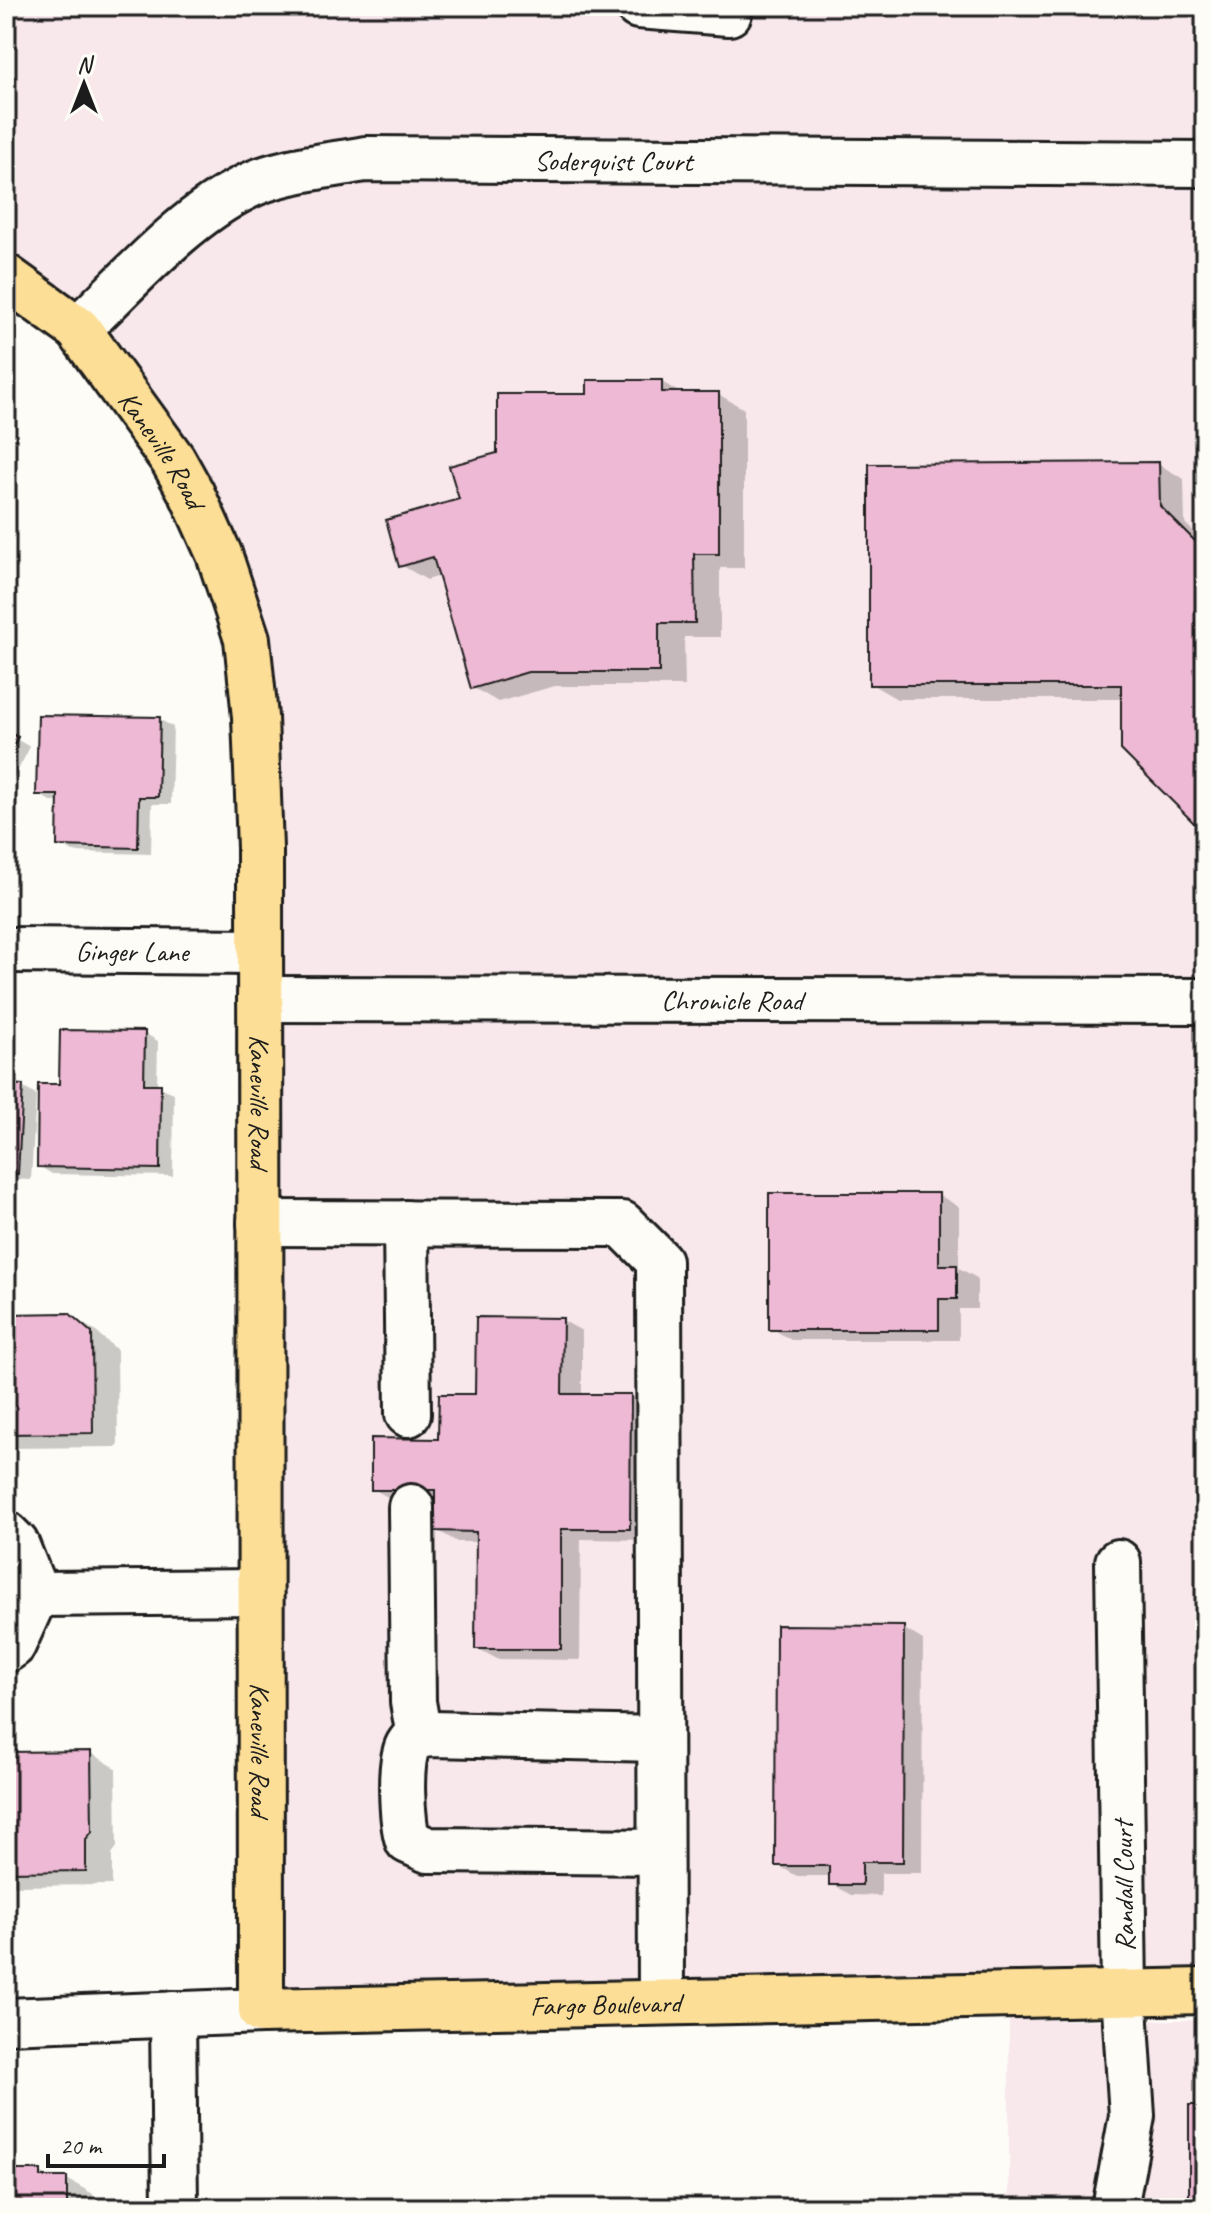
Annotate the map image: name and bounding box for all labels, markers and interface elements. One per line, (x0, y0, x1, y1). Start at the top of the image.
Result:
north arrow (44, 44, 124, 124)
text: N (77, 51, 94, 79)
street label: Soderquist Court (534, 143, 695, 179)
street label: Kaneville Road (111, 384, 215, 517)
street label: Ginger Lane (75, 934, 190, 969)
street label: Chronicle Road (661, 983, 807, 1018)
street label: Kaneville Road (242, 1035, 277, 1173)
street label: Kaneville Road (243, 1683, 278, 1821)
street label: Randall Court (1105, 1817, 1142, 1952)
street label: Fargo Boulevard (530, 1985, 685, 2023)
scale bar (48, 2118, 164, 2168)
text: 20 m (60, 2131, 103, 2161)

